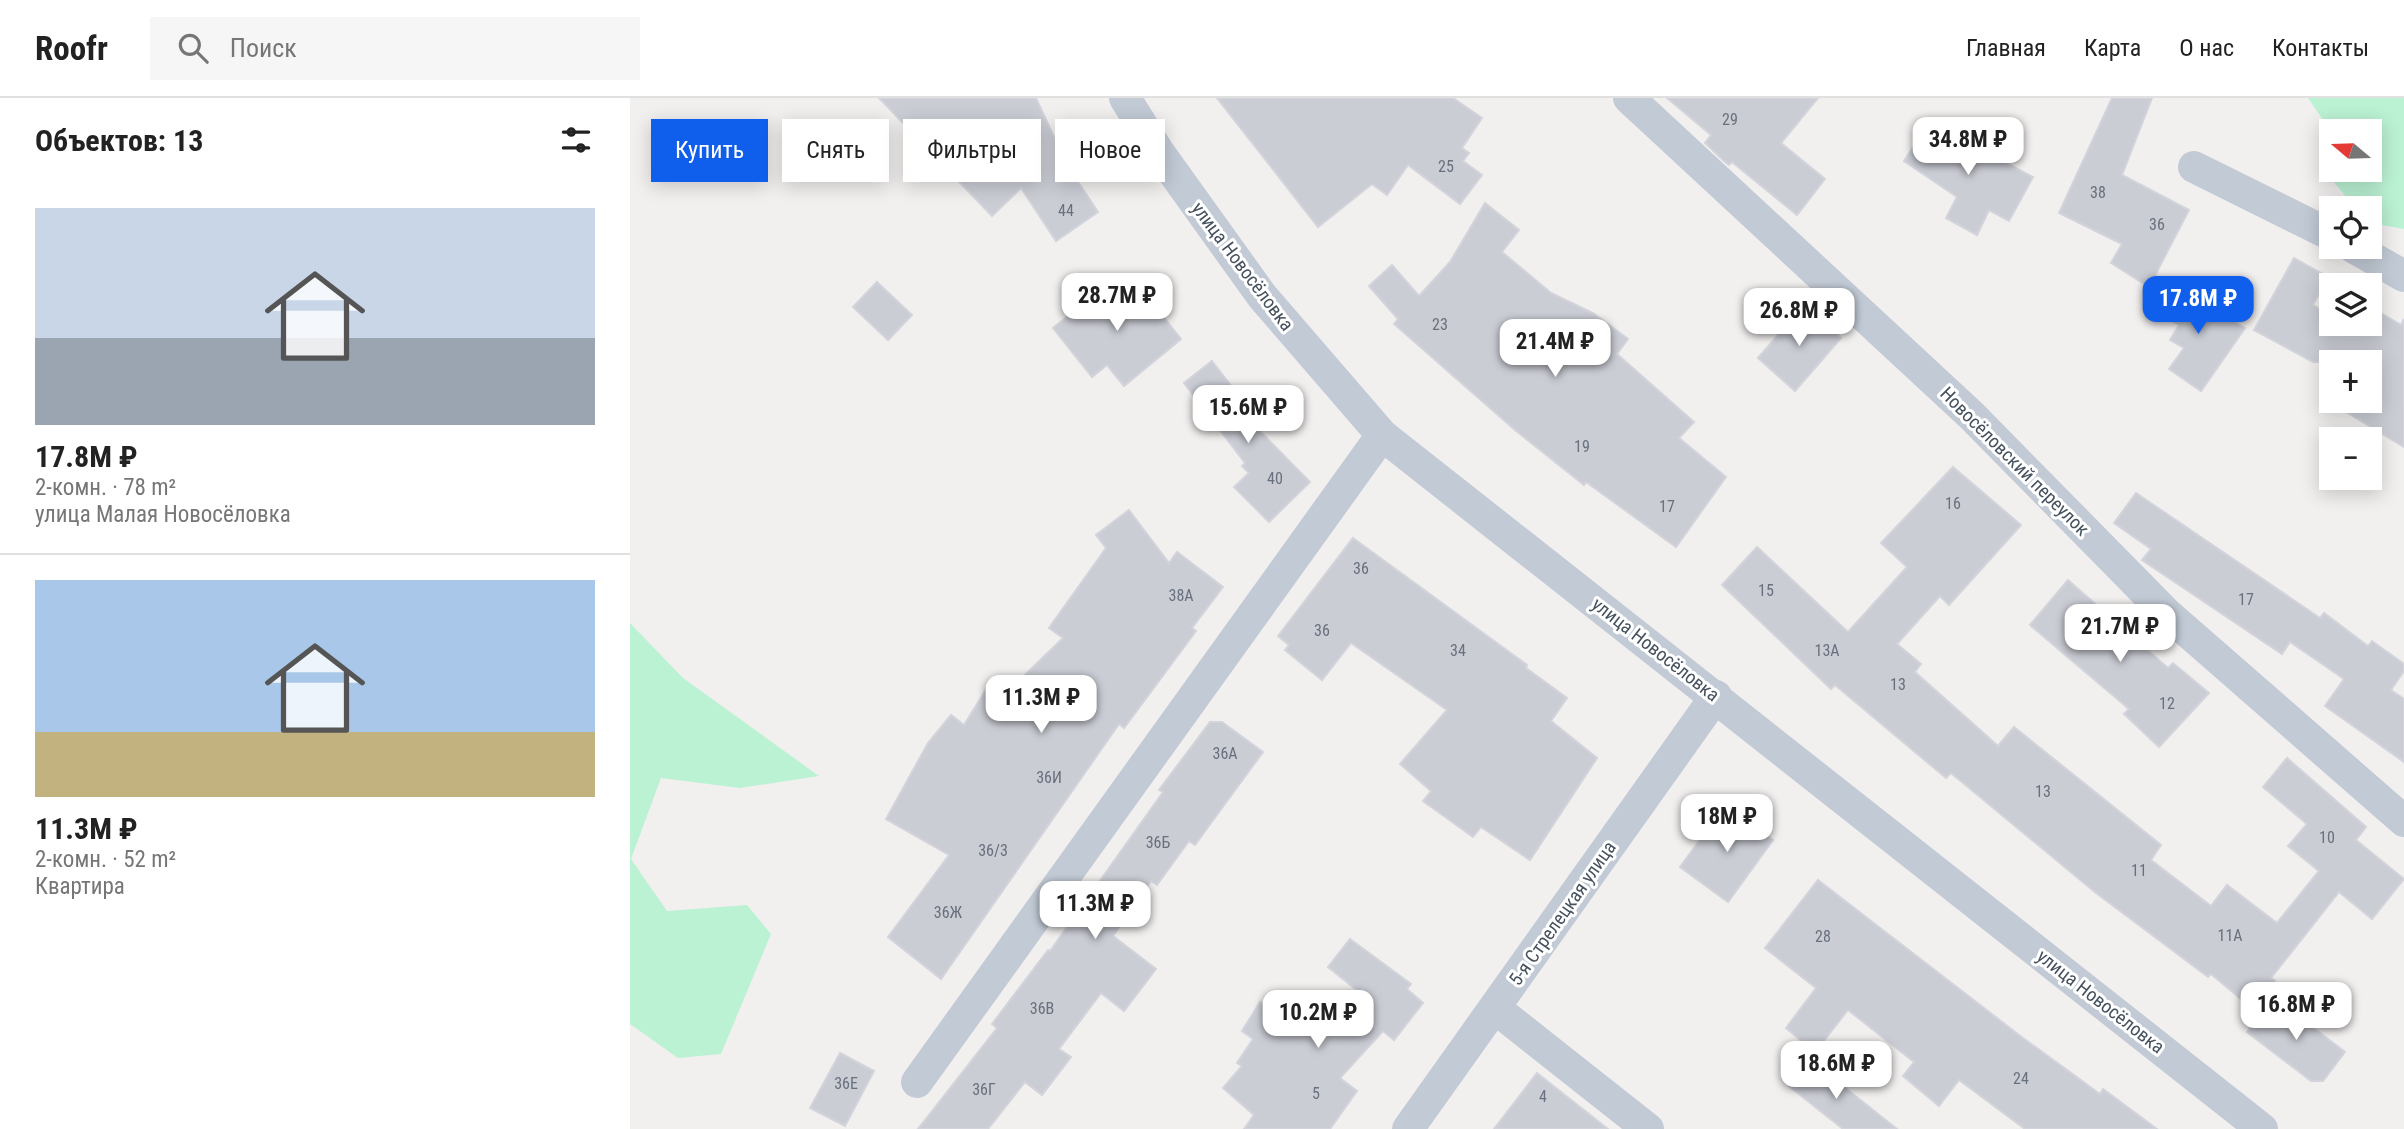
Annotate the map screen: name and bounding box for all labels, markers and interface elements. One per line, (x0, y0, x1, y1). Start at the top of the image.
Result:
search box (150, 17, 640, 80)
text: Roofr (35, 29, 108, 68)
icon: search (174, 29, 212, 67)
text: Поиск (230, 33, 297, 63)
text: Главная (1966, 34, 2046, 62)
text: Карта (2084, 34, 2141, 62)
text: О нас (2179, 34, 2234, 62)
text: Контакты (2272, 34, 2369, 62)
house number: 29 (1722, 110, 1738, 129)
pin: 34.8M ₽ (1903, 118, 2033, 177)
chip: Купить (651, 119, 768, 182)
chip: Снять (782, 119, 889, 182)
chip: Фильтры (903, 119, 1041, 182)
chip: Новое (1055, 119, 1165, 182)
north arrow (2319, 119, 2382, 182)
map controls (2319, 119, 2382, 490)
icon: filters (557, 121, 595, 159)
text: Объектов: 13 (35, 123, 203, 158)
text: 34.8M ₽ (1929, 126, 2007, 153)
house number: 25 (1438, 157, 1454, 176)
house number: 38 (2090, 183, 2106, 202)
button: locate (2319, 196, 2382, 259)
street label: улица Новосёловка (1187, 197, 1299, 335)
house number: 44 (1058, 201, 1074, 220)
house number: 36 (2149, 215, 2165, 234)
icon: home (252, 253, 378, 379)
button: layers (2319, 273, 2382, 336)
pin: 28.7M ₽ (1052, 274, 1182, 333)
pin: 17.8M ₽ (2133, 276, 2263, 336)
text: 28.7M ₽ (1078, 282, 1156, 309)
text: 17.8M ₽ (2159, 285, 2237, 312)
pin: 26.8M ₽ (1734, 288, 1864, 348)
text: 26.8M ₽ (1760, 297, 1838, 324)
house number: 23 (1432, 315, 1448, 334)
pin: 21.4M ₽ (1490, 320, 1620, 379)
text: 21.4M ₽ (1516, 328, 1594, 355)
button: + (2319, 350, 2382, 413)
street label: Новосёловский переулок (1935, 382, 2094, 541)
pin: 15.6M ₽ (1183, 386, 1313, 445)
text: 15.6M ₽ (1209, 394, 1287, 421)
button: − (2319, 427, 2382, 490)
house number: 19 (1574, 437, 1590, 456)
text: 17.8M ₽ (35, 439, 138, 474)
house number: 40 (1267, 469, 1283, 488)
text: 2-комн. · 78 m² (35, 474, 176, 501)
house number: 16 (1945, 494, 1961, 513)
house number: 17 (1659, 497, 1675, 516)
text: улица Малая Новосёловка (35, 501, 291, 528)
house number: 36 (1353, 559, 1369, 578)
house number: 15 (1758, 581, 1774, 600)
house number: 38А (1168, 586, 1194, 605)
house number: 17 (2238, 590, 2254, 609)
street label: улица Новосёловка (1587, 592, 1724, 706)
pin: 21.7M ₽ (2055, 604, 2185, 664)
text: 21.7M ₽ (2081, 613, 2159, 640)
house number: 36 (1314, 621, 1330, 640)
icon: home (252, 625, 378, 751)
house number: 34 (1450, 641, 1466, 660)
house number: 13А (1814, 641, 1840, 660)
house number: 13 (1890, 675, 1906, 694)
pin: 11.3M ₽ (976, 676, 1106, 735)
text: 11.3M ₽ (1002, 684, 1080, 711)
house number: 12 (2159, 694, 2175, 713)
house number: 36А (1212, 744, 1238, 763)
house number: 36И (1036, 768, 1062, 787)
house number: 13 (2035, 782, 2051, 801)
pin: 18M ₽ (1678, 794, 1776, 854)
text: 18M ₽ (1697, 803, 1757, 830)
text: 11.3M ₽ (35, 811, 138, 846)
house number: 10 (2319, 828, 2335, 847)
house number: 36Б (1146, 833, 1171, 852)
street label: 5-я Стрелецкая улица (1504, 837, 1621, 990)
house number: 36/3 (978, 841, 1008, 860)
text: 2-комн. · 52 m² (35, 846, 176, 873)
house number: 11 (2131, 861, 2147, 880)
text: Квартира (35, 873, 125, 900)
pin: 11.3M ₽ (1030, 882, 1160, 941)
text: 11.3M ₽ (1056, 890, 1134, 917)
house number: 36Ж (934, 903, 963, 922)
house number: 11А (2217, 926, 2243, 945)
house number: 28 (1815, 927, 1831, 946)
street label: улица Новосёловка (2032, 944, 2169, 1058)
pin: 16.8M ₽ (2231, 982, 2361, 1042)
pin: 10.2M ₽ (1253, 990, 1383, 1050)
text: 16.8M ₽ (2257, 991, 2335, 1018)
house number: 36В (1030, 999, 1054, 1018)
text: 10.2M ₽ (1279, 999, 1357, 1026)
pin: 18.6M ₽ (1771, 1042, 1901, 1101)
text: 18.6M ₽ (1797, 1050, 1875, 1077)
house number: 24 (2013, 1069, 2029, 1088)
house number: 36Е (834, 1074, 858, 1093)
house number: 36Г (972, 1080, 996, 1099)
house number: 5 (1312, 1084, 1320, 1103)
house number: 4 (1539, 1087, 1547, 1106)

